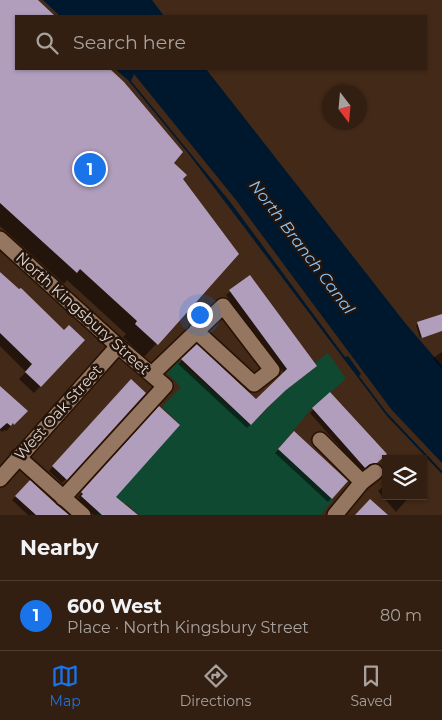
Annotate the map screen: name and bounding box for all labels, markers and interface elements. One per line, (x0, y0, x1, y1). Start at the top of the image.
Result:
search box (15, 15, 427, 70)
icon: search (33, 29, 61, 57)
text: Search here (73, 31, 186, 54)
north arrow (322, 85, 367, 130)
pin: 1 (74, 150, 106, 188)
water label: North Branch Canal (245, 176, 359, 318)
street label: North Kingsbury Street (12, 248, 154, 378)
your location (187, 302, 213, 328)
street label: West Oak Street (10, 360, 106, 464)
map controls (382, 455, 427, 500)
button: layers (382, 455, 427, 500)
text: Nearby (20, 535, 99, 560)
text: 600 West (67, 595, 162, 618)
text: 1 (33, 606, 39, 625)
text: 80 m (380, 606, 422, 625)
text: Place · North Kingsbury Street (67, 618, 309, 637)
tab: Map (50, 662, 81, 710)
tab: Directions (180, 662, 251, 710)
tab: Saved (350, 662, 392, 710)

